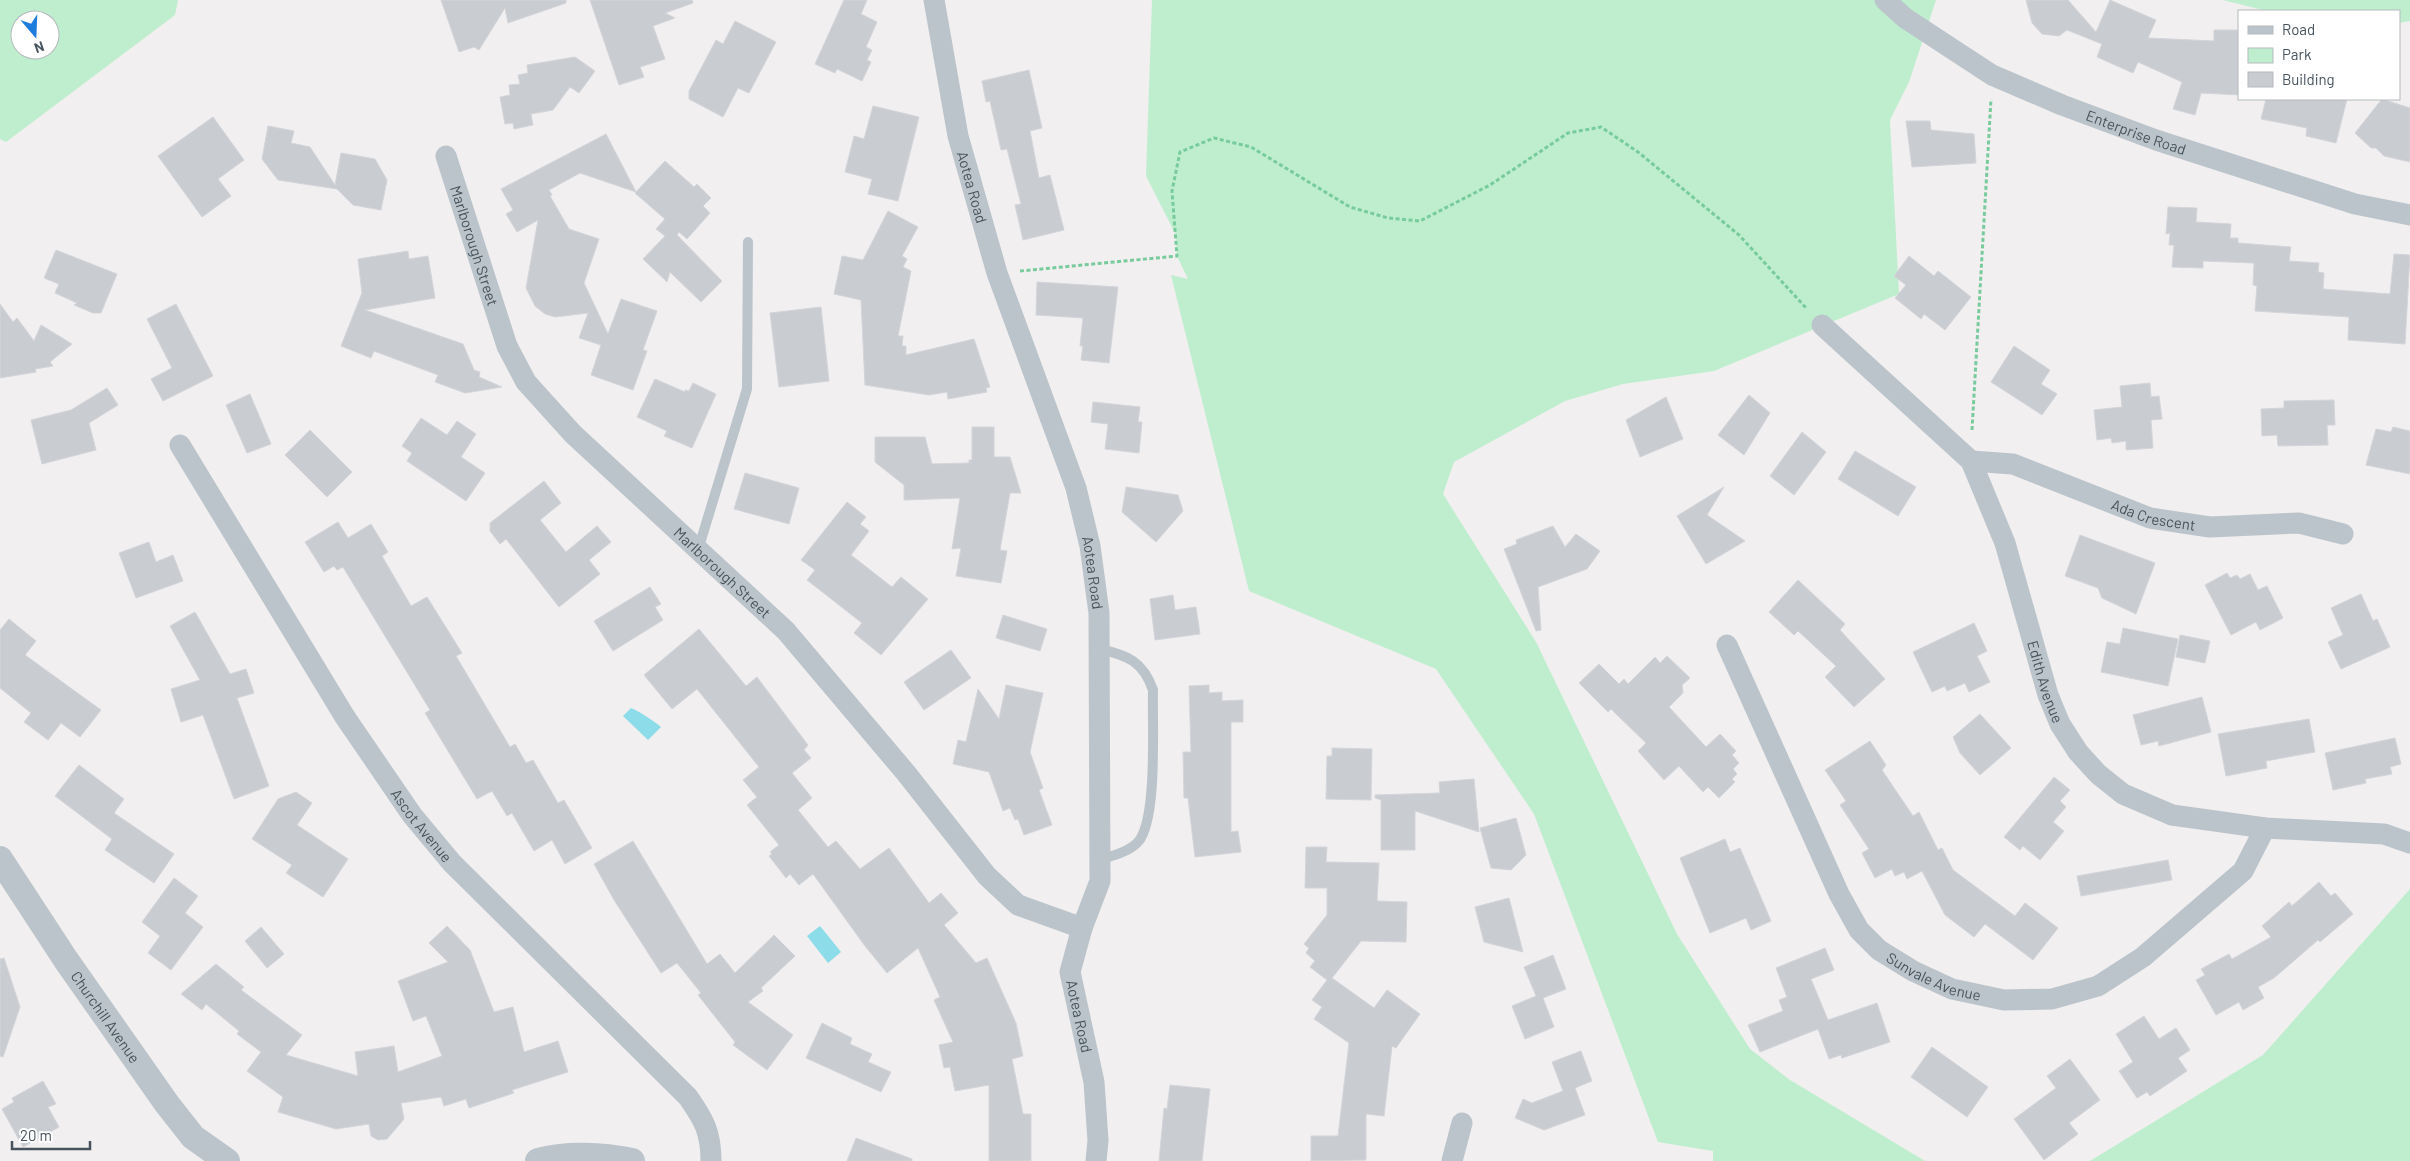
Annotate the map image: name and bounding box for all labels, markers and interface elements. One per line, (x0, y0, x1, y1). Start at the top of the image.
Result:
north arrow (10, 10, 60, 60)
legend (2238, 10, 2400, 100)
text: Road (2282, 20, 2315, 38)
text: N (32, 38, 47, 57)
text: Park (2282, 45, 2312, 63)
text: Building (2282, 70, 2335, 88)
street label: Enterprise Road (2084, 106, 2188, 158)
street label: Aotea Road (954, 149, 991, 225)
street label: Marlborough Street (447, 183, 502, 308)
street label: Ada Crescent (2109, 495, 2197, 534)
street label: Marlborough Street (670, 523, 775, 621)
street label: Aotea Road (1079, 534, 1107, 610)
street label: Edith Avenue (2024, 639, 2067, 725)
street label: Ascot Avenue (388, 785, 456, 866)
street label: Sunvale Avenue (1883, 948, 1983, 1004)
street label: Churchill Avenue (67, 967, 144, 1066)
street label: Aotea Road (1063, 978, 1096, 1054)
scale bar (12, 1118, 90, 1150)
text: 20 m (20, 1126, 52, 1144)

